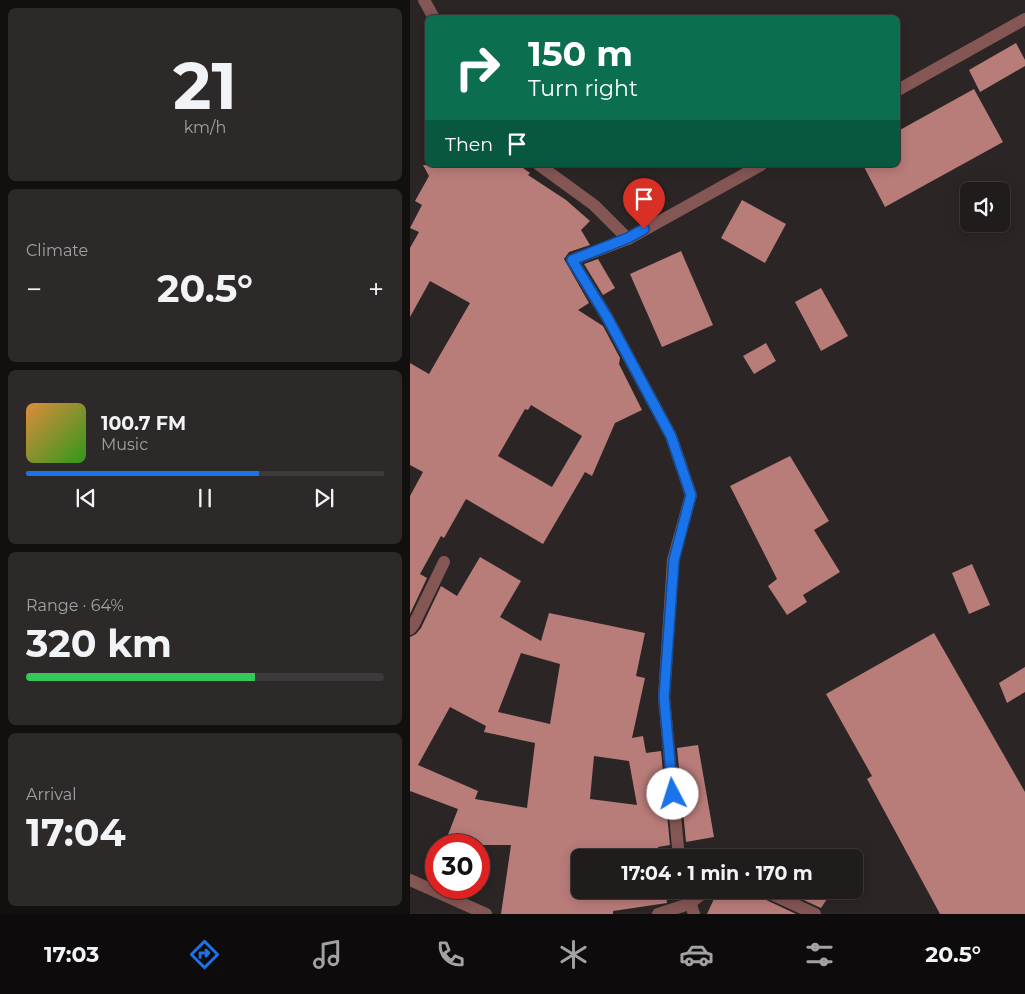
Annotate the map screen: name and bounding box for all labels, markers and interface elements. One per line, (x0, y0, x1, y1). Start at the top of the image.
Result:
text: 150 m (528, 32, 633, 75)
icon: right (445, 35, 510, 100)
text: 21 (173, 46, 237, 125)
text: Turn right (528, 75, 638, 102)
text: km/h (184, 118, 226, 137)
icon: arrive (503, 130, 531, 158)
text: Then (445, 133, 493, 156)
pin (623, 178, 665, 229)
map controls (960, 182, 1010, 232)
button: sound (960, 182, 1010, 232)
icon: arrive (630, 185, 658, 213)
text: Climate (26, 241, 88, 260)
text: 20.5° (157, 265, 253, 312)
text: − (26, 272, 42, 306)
text: + (368, 272, 384, 306)
text: 100.7 FM (101, 412, 186, 435)
text: Music (101, 435, 148, 454)
icon: previous (72, 484, 100, 512)
icon: pause (191, 484, 219, 512)
icon: next (310, 484, 338, 512)
text: Range · 64% (26, 596, 124, 615)
text: 320 km (26, 620, 172, 667)
position arrow (646, 767, 698, 819)
text: Arrival (26, 785, 76, 804)
text: 17:04 (26, 809, 126, 856)
speed limit sign: 30 (425, 834, 490, 899)
text: 17:04 · 1 min · 170 m (621, 862, 813, 885)
icon: directions (187, 937, 222, 972)
icon: music (310, 937, 345, 972)
icon: phone (433, 937, 468, 972)
icon: climate (556, 937, 591, 972)
icon: car (679, 937, 714, 972)
icon: filters (802, 937, 837, 972)
text: 17:03 (44, 941, 99, 968)
text: 20.5° (925, 941, 981, 968)

